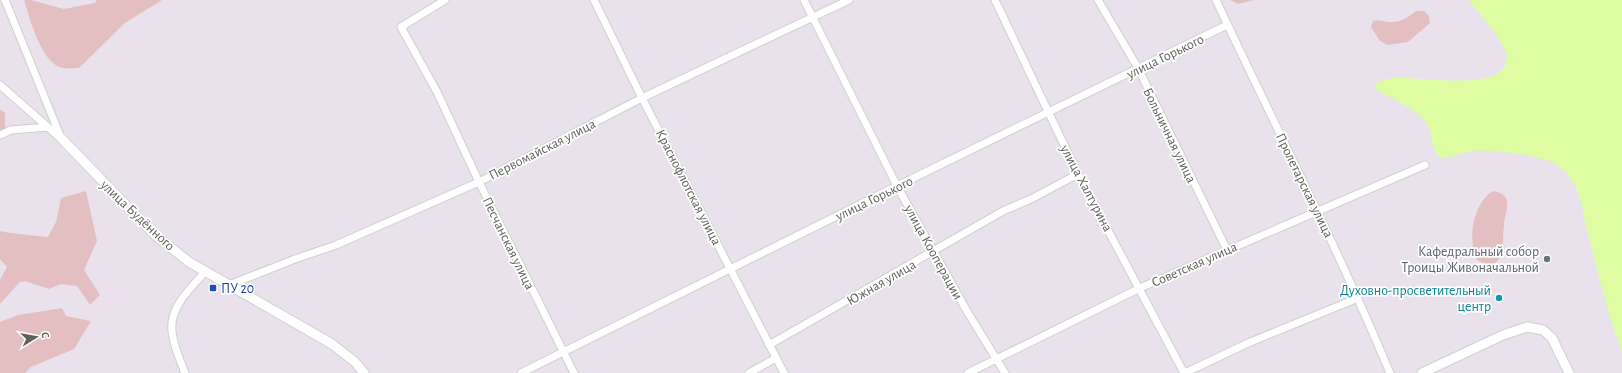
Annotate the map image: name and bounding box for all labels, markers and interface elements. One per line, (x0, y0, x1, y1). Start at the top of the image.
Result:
street label: улица Горького (1124, 32, 1206, 82)
street label: Больничная улица (1140, 86, 1198, 186)
street label: Первомайская улица (487, 117, 599, 183)
street label: Краснофлотская улица (653, 127, 724, 248)
street label: Пролетарская улица (1273, 131, 1336, 241)
street label: улица Халтурина (1057, 142, 1115, 235)
street label: улица Горького (833, 174, 915, 224)
street label: улица Будённого (97, 177, 177, 254)
street label: Песчанская улица (480, 195, 537, 293)
street label: улица Кооперации (901, 202, 965, 302)
street label: Советская улица (1149, 240, 1240, 290)
place label: Кафедральный собор Троицы Живоначальной (1402, 245, 1539, 275)
marker: Кафедральный собор Троицы Живоначальной (1542, 254, 1552, 264)
street label: Южная улица (845, 257, 919, 308)
place label: ПУ 20 (221, 282, 254, 296)
marker: ПУ 20 (208, 283, 218, 293)
place label: Духовно-просветительный центр (1340, 284, 1491, 314)
marker: Духовно-просветительный центр (1494, 293, 1504, 303)
north arrow (16, 317, 56, 357)
text: С (39, 331, 51, 339)

